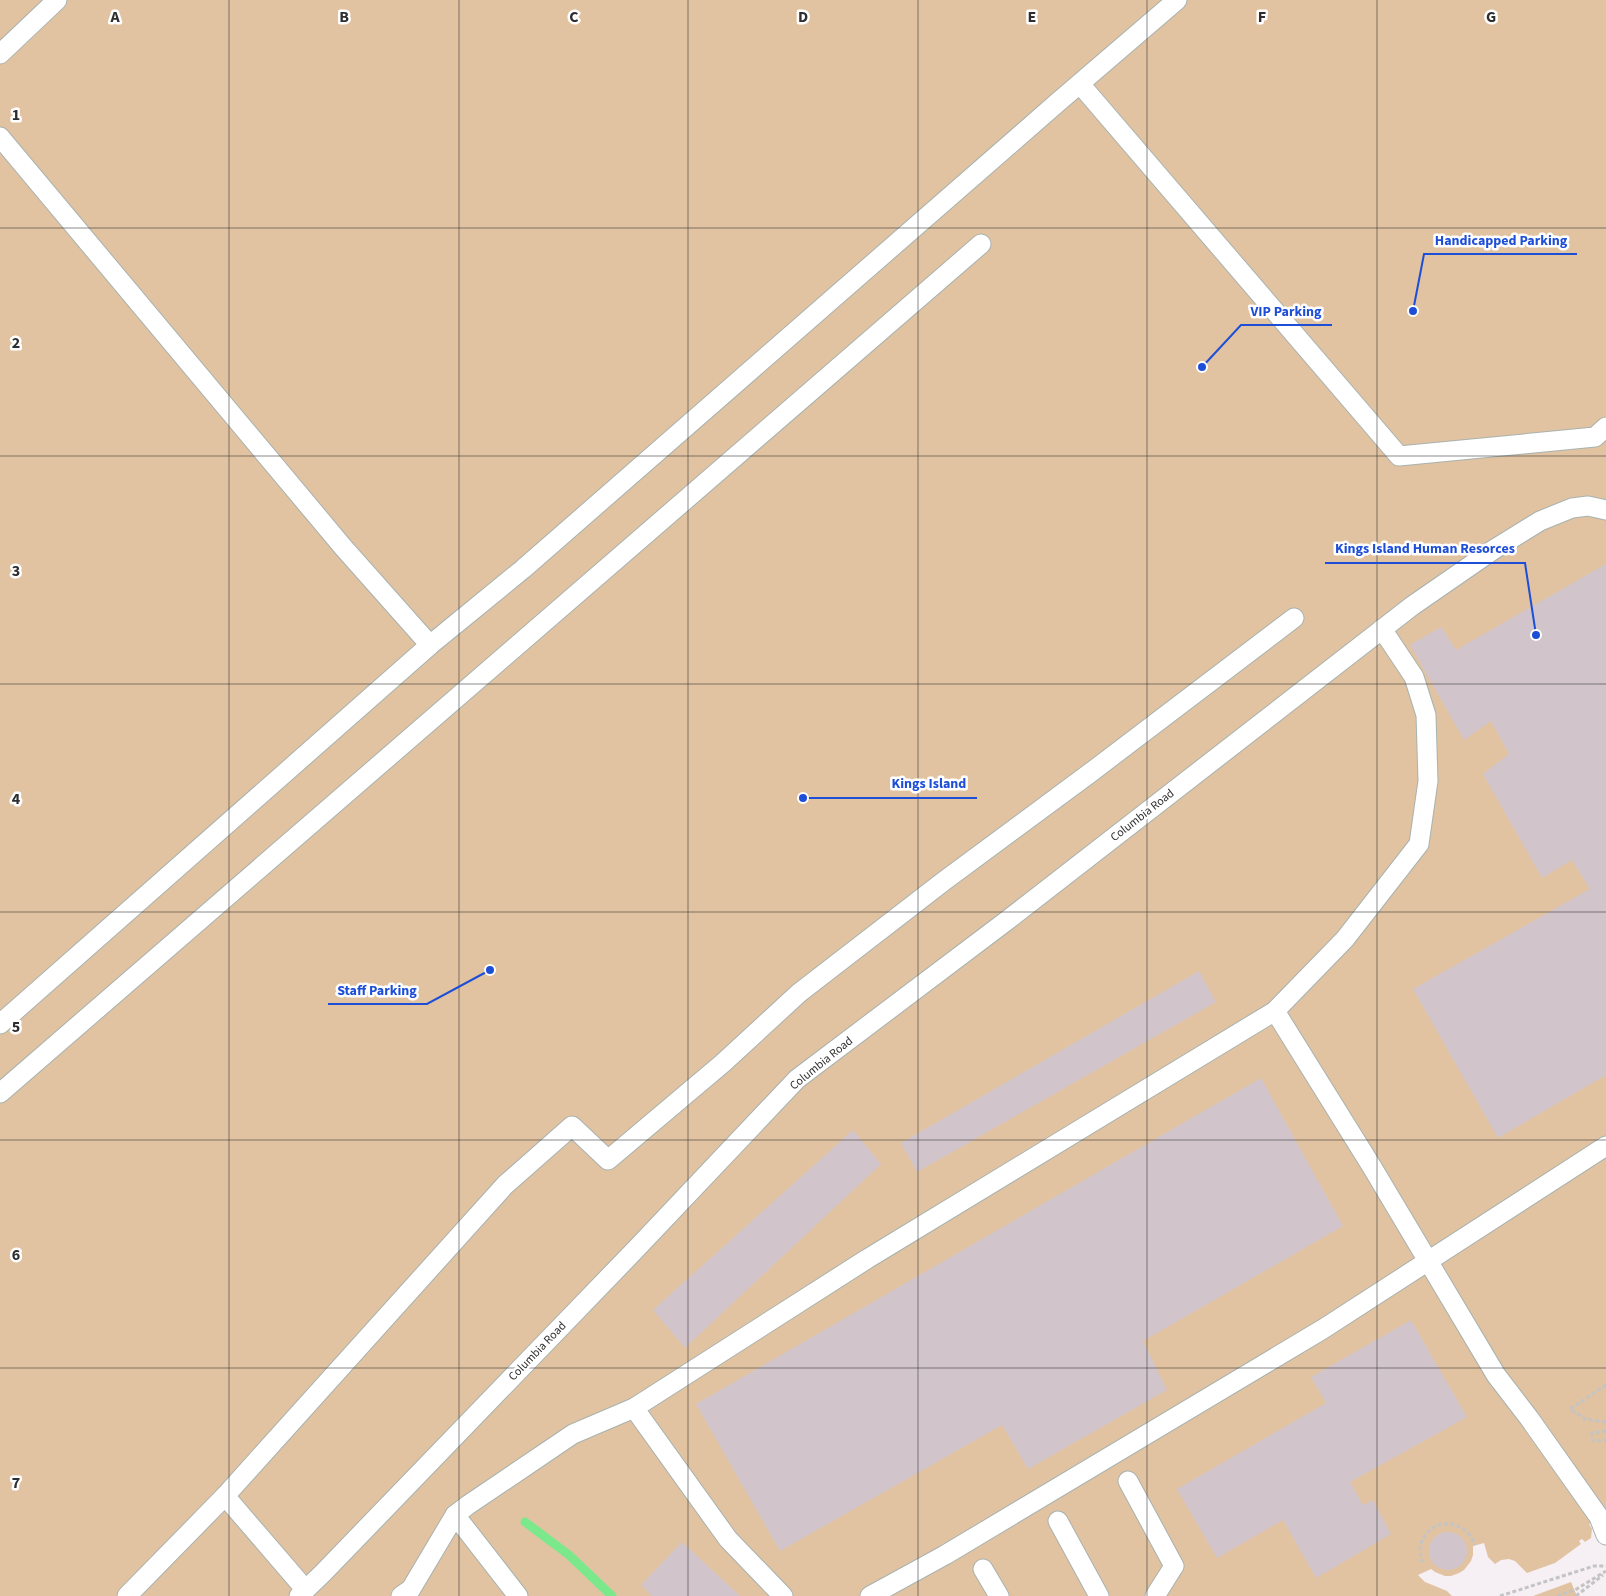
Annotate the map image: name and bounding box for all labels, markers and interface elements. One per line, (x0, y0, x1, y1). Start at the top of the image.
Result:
text: A (109, 6, 120, 28)
text: B (339, 6, 349, 28)
text: C (569, 6, 579, 28)
text: D (798, 6, 808, 28)
text: E (1028, 6, 1036, 28)
text: F (1258, 6, 1266, 28)
text: G (1486, 6, 1496, 28)
text: 1 (12, 104, 20, 126)
callout: Handicapped Parking (1424, 225, 1577, 254)
text: Handicapped Parking (1435, 231, 1568, 251)
callout: VIP Parking (1241, 296, 1332, 325)
text: VIP Parking (1250, 302, 1322, 322)
text: 2 (12, 332, 20, 354)
callout: Kings Island Human Resorces (1325, 534, 1525, 563)
text: Kings Island Human Resorces (1335, 539, 1515, 559)
text: 3 (12, 560, 20, 582)
callout: Kings Island (882, 769, 977, 798)
text: Kings Island (892, 774, 966, 794)
street label: Columbia Road (1107, 785, 1178, 846)
text: 4 (12, 788, 21, 810)
callout: Staff Parking (328, 975, 427, 1004)
text: Staff Parking (337, 981, 417, 1001)
text: 5 (12, 1016, 20, 1038)
street label: Columbia Road (786, 1033, 856, 1094)
text: 6 (12, 1244, 20, 1266)
street label: Columbia Road (505, 1318, 570, 1385)
text: 7 (12, 1472, 20, 1494)

